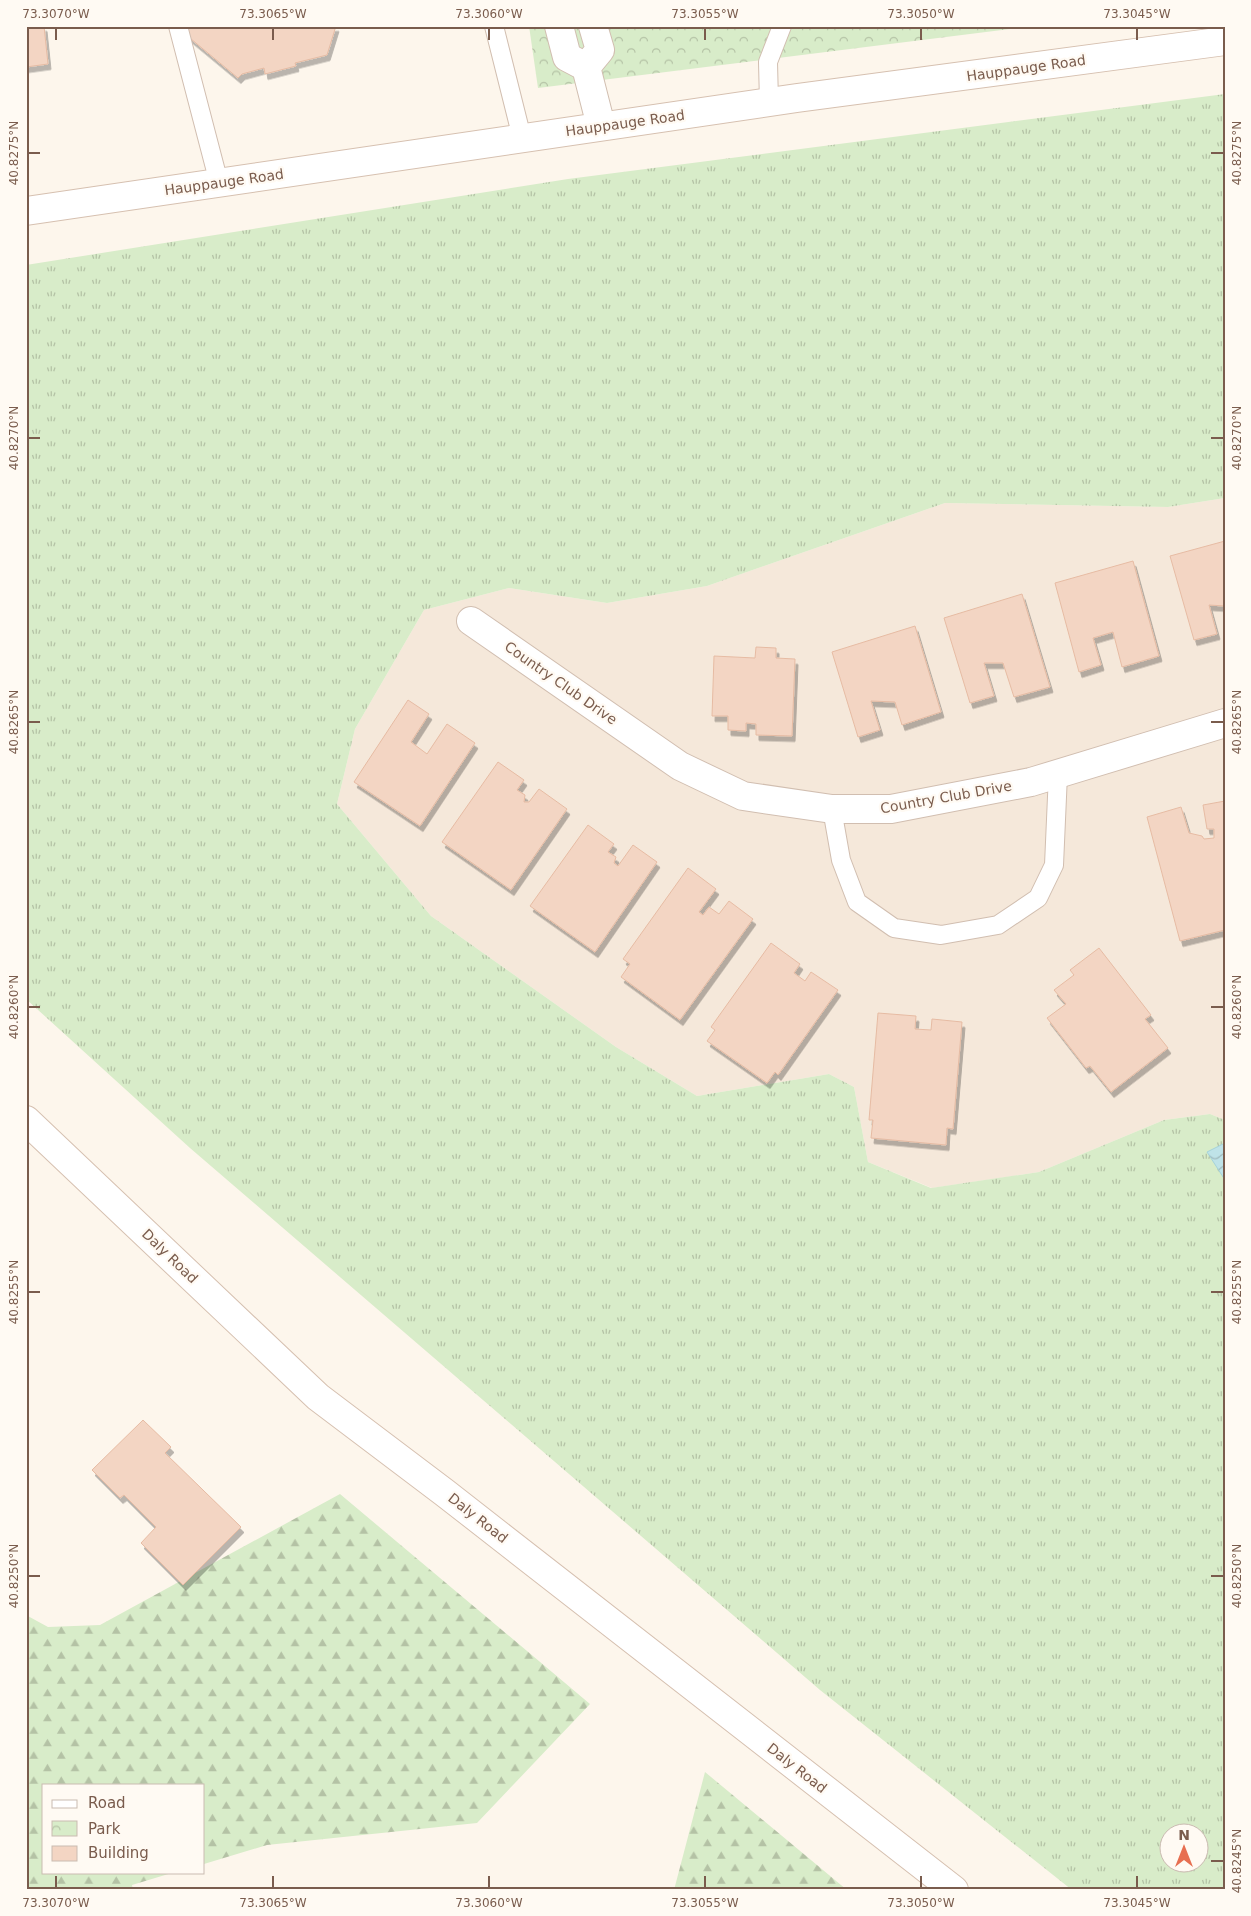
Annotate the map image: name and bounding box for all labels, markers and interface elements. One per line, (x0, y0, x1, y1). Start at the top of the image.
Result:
text: 73.3070°W (22, 7, 90, 21)
text: 73.3065°W (239, 7, 307, 21)
text: 73.3060°W (455, 7, 523, 21)
text: 73.3055°W (671, 7, 739, 21)
text: 73.3050°W (887, 7, 955, 21)
text: 73.3045°W (1103, 7, 1171, 21)
street label: Hauppauge Road (965, 52, 1087, 84)
street label: Hauppauge Road (564, 107, 686, 139)
text: 40.8275°N (7, 121, 21, 185)
text: 40.8275°N (1230, 121, 1244, 185)
street label: Hauppauge Road (163, 166, 285, 198)
text: 40.8270°N (7, 406, 21, 470)
text: 40.8270°N (1230, 406, 1244, 470)
street label: Country Club Drive (502, 638, 620, 728)
text: 40.8265°N (7, 690, 21, 754)
text: 40.8265°N (1230, 690, 1244, 754)
street label: Country Club Drive (879, 778, 1013, 816)
text: 40.8260°N (7, 975, 21, 1039)
text: 40.8260°N (1230, 975, 1244, 1039)
street label: Daly Road (139, 1226, 201, 1286)
text: 40.8255°N (7, 1260, 21, 1324)
text: 40.8255°N (1230, 1260, 1244, 1324)
street label: Daly Road (445, 1490, 511, 1546)
text: 40.8250°N (7, 1544, 21, 1608)
text: 40.8250°N (1230, 1544, 1244, 1608)
street label: Daly Road (764, 1740, 830, 1796)
legend (42, 1784, 205, 1874)
text: Road (88, 1794, 126, 1812)
text: Park (88, 1820, 121, 1838)
north arrow (1158, 1824, 1208, 1874)
text: N (1178, 1827, 1190, 1843)
text: 40.8245°N (1230, 1829, 1244, 1893)
text: Building (88, 1844, 149, 1862)
text: 73.3070°W (22, 1896, 90, 1910)
text: 73.3065°W (239, 1896, 307, 1910)
text: 73.3060°W (455, 1896, 523, 1910)
text: 73.3055°W (671, 1896, 739, 1910)
text: 73.3050°W (887, 1896, 955, 1910)
text: 73.3045°W (1103, 1896, 1171, 1910)

